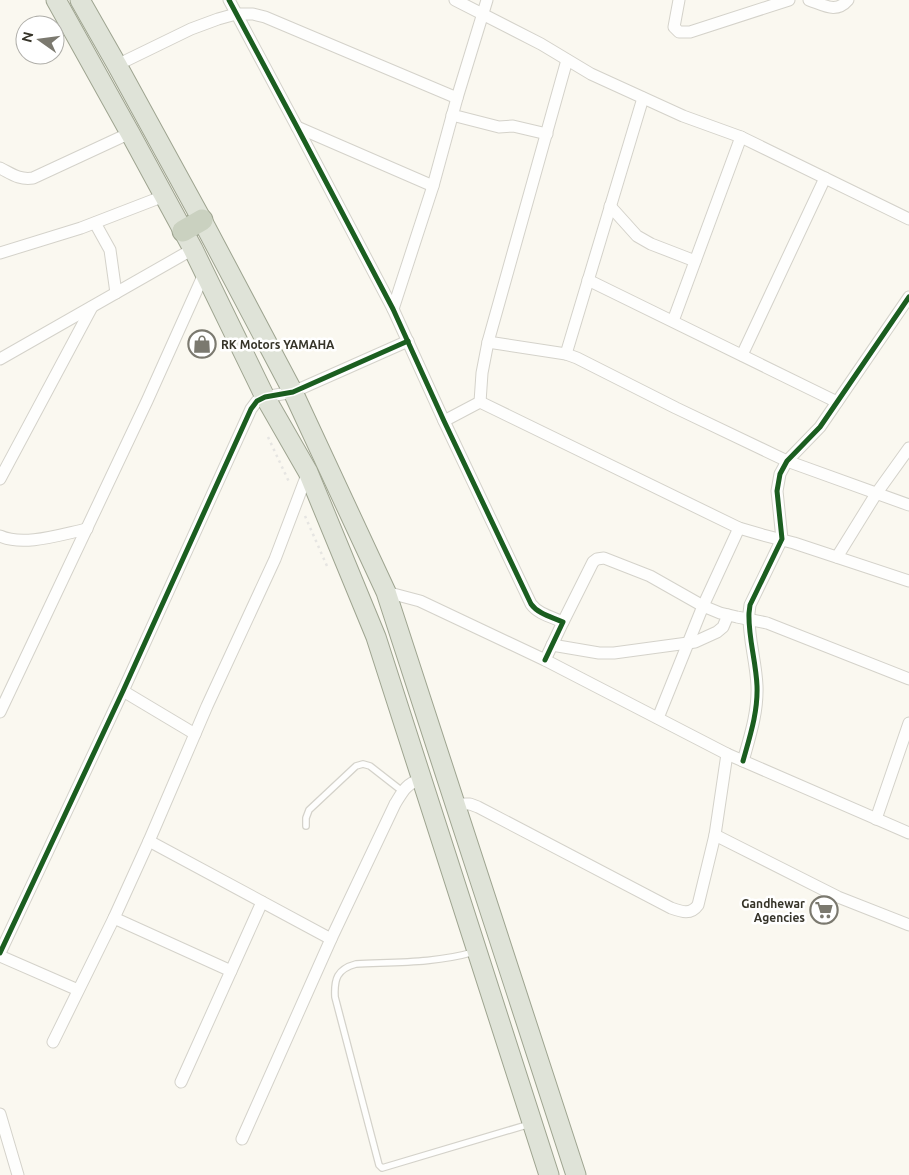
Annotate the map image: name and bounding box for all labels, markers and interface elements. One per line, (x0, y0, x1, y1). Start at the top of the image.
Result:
north arrow (15, 15, 65, 65)
text: N (18, 30, 36, 44)
shop icon: RK Motors YAMAHA (187, 329, 217, 359)
place label: RK Motors YAMAHA (221, 338, 335, 351)
supermarket icon: Gandhewar Agencies (809, 895, 839, 925)
place label: Gandhewar Agencies (741, 897, 805, 924)

